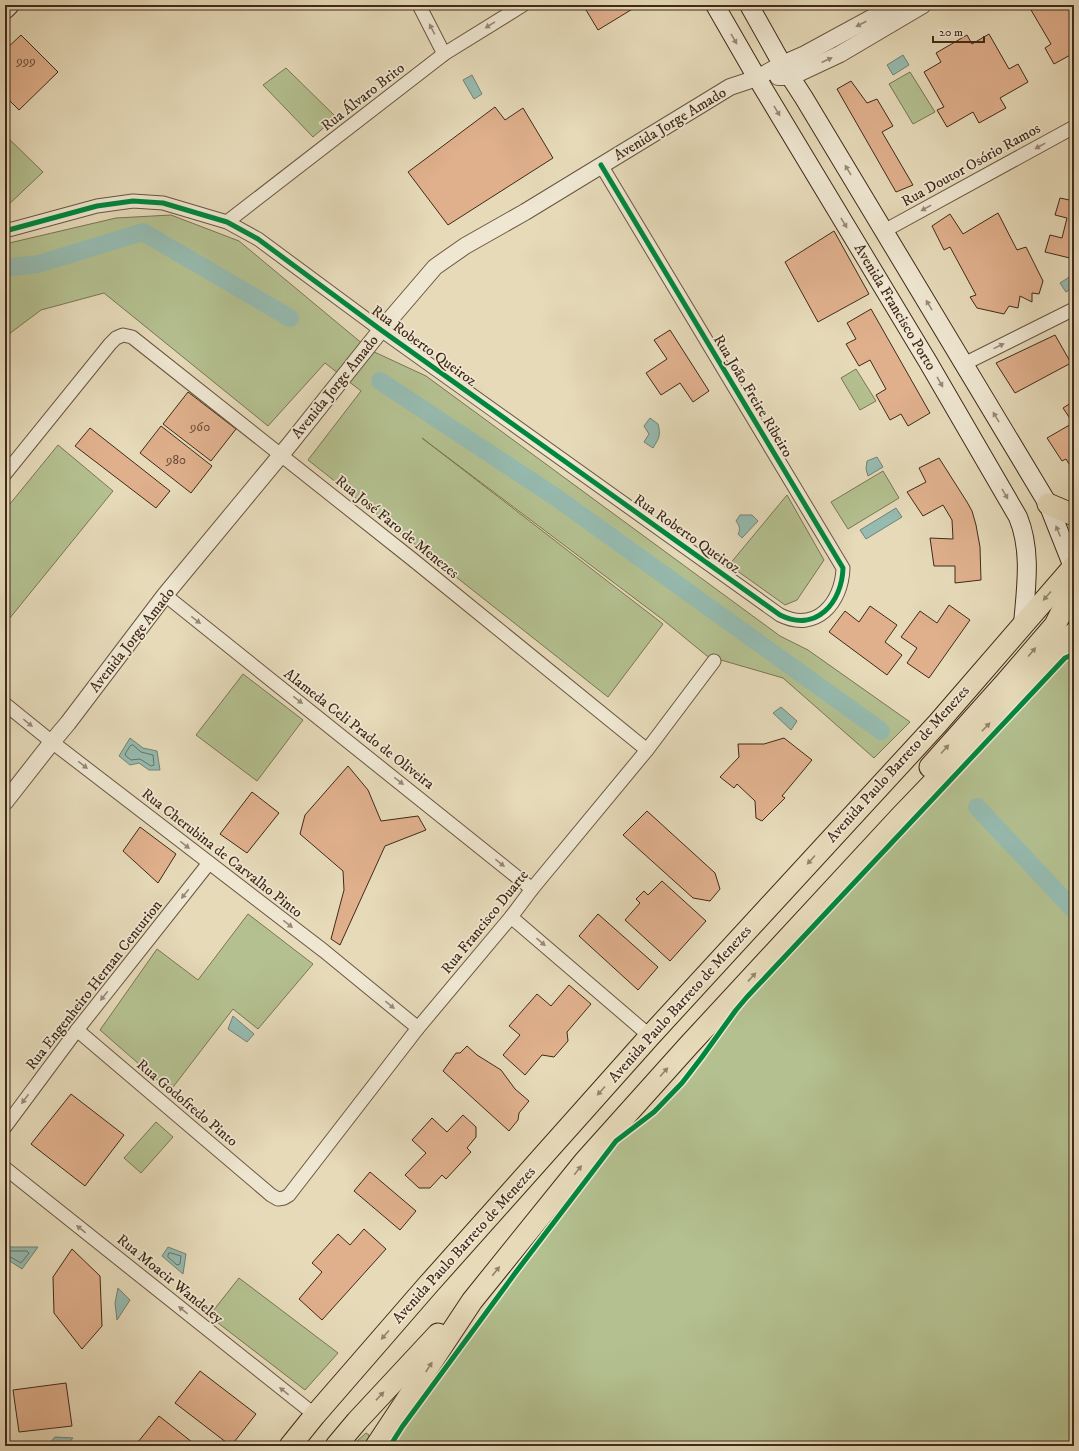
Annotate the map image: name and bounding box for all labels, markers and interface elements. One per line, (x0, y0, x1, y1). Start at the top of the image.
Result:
scale bar (933, 18, 984, 44)
one-way arrow (855, 21, 866, 28)
one-way arrow (484, 22, 496, 29)
one-way arrow (428, 24, 435, 35)
text: 20 m (939, 25, 963, 40)
one-way arrow (731, 33, 738, 45)
house number: 999 (15, 53, 36, 69)
one-way arrow (821, 57, 832, 63)
street label: Rua Álvaro Brito (317, 58, 409, 135)
street label: Avenida Jorge Amado (610, 83, 730, 165)
one-way arrow (773, 106, 781, 116)
street label: Rua Doutor Osório Ramos (898, 119, 1044, 211)
one-way arrow (1034, 142, 1046, 149)
one-way arrow (844, 164, 851, 176)
one-way arrow (920, 205, 932, 212)
one-way arrow (841, 217, 848, 229)
street label: Avenida Francisco Porto (850, 240, 940, 374)
one-way arrow (925, 300, 933, 310)
street label: Rua Roberto Queiroz (367, 301, 481, 391)
street label: Avenida Jorge Amado (287, 331, 383, 443)
street label: Rua João Freire Ribeiro (709, 331, 797, 461)
one-way arrow (993, 343, 1005, 349)
one-way arrow (936, 377, 944, 387)
one-way arrow (992, 411, 999, 423)
house number: 960 (189, 419, 210, 435)
house number: 980 (165, 452, 186, 468)
street label: Rua José Faro de Menezes (331, 471, 463, 583)
one-way arrow (1002, 489, 1009, 500)
street label: Rua Roberto Queiroz (630, 490, 744, 578)
one-way arrow (1055, 524, 1061, 536)
street label: Avenida Jorge Amado (85, 584, 179, 696)
one-way arrow (1043, 592, 1052, 601)
one-way arrow (190, 615, 201, 624)
one-way arrow (1028, 646, 1037, 657)
street label: Alameda Celi Prado de Oliveira (280, 664, 439, 794)
street label: Avenida Paulo Barreto de Menezes (822, 681, 974, 847)
one-way arrow (292, 696, 303, 705)
one-way arrow (23, 718, 34, 727)
one-way arrow (981, 722, 991, 732)
one-way arrow (941, 744, 950, 754)
one-way arrow (77, 761, 88, 770)
one-way arrow (394, 777, 405, 786)
street label: Rua Cherubina de Carvalho Pinto (138, 784, 306, 922)
one-way arrow (180, 841, 191, 849)
one-way arrow (806, 855, 816, 865)
one-way arrow (495, 859, 506, 867)
street label: Rua Francisco Duarte (437, 866, 533, 978)
one-way arrow (181, 888, 189, 899)
street label: Rua Engenheiro Hernan Centurion (22, 896, 166, 1074)
one-way arrow (283, 920, 294, 928)
street label: Avenida Paulo Barreto de Menezes (604, 921, 756, 1087)
one-way arrow (536, 937, 545, 946)
one-way arrow (747, 972, 757, 982)
one-way arrow (100, 990, 108, 1001)
one-way arrow (385, 1001, 395, 1010)
street label: Rua Godofredo Pinto (133, 1055, 241, 1151)
one-way arrow (660, 1067, 669, 1078)
one-way arrow (596, 1086, 606, 1096)
one-way arrow (22, 1094, 30, 1104)
street label: Avenida Paulo Barreto de Menezes (388, 1162, 540, 1328)
one-way arrow (574, 1164, 583, 1175)
one-way arrow (76, 1224, 87, 1233)
street label: Rua Moacir Wandeley (113, 1230, 228, 1328)
one-way arrow (492, 1265, 501, 1276)
one-way arrow (177, 1306, 188, 1314)
one-way arrow (380, 1330, 389, 1340)
one-way arrow (425, 1361, 432, 1373)
one-way arrow (279, 1387, 290, 1396)
one-way arrow (376, 1390, 385, 1401)

